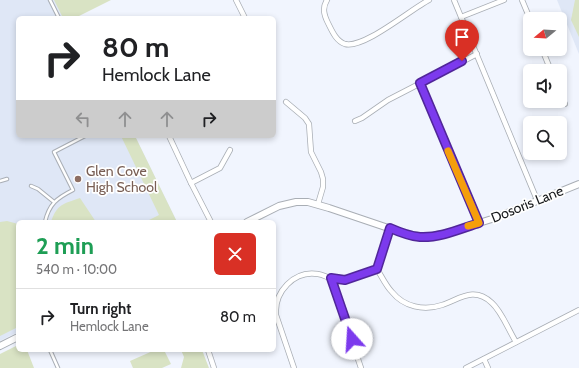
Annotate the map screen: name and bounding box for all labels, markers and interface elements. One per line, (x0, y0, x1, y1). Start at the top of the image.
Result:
north arrow (523, 12, 567, 56)
map controls (523, 12, 567, 160)
pin (445, 20, 479, 61)
icon: arrive (451, 26, 473, 48)
text: 80 m (102, 30, 169, 64)
icon: right (36, 32, 88, 84)
text: Hemlock Lane (102, 64, 211, 86)
button: sound (523, 64, 567, 108)
icon: left (72, 108, 94, 130)
icon: ahead (114, 108, 136, 130)
icon: ahead (156, 108, 178, 130)
icon: right (198, 108, 220, 130)
button: search (523, 116, 567, 160)
place label: Glen Cove High School (86, 162, 158, 196)
marker: Glen Cove High School (73, 174, 83, 184)
street label: Dosoris Lane (488, 181, 566, 227)
text: 2 min (36, 231, 94, 260)
button: close (214, 233, 256, 275)
text: 540 m · 10:00 (36, 261, 117, 277)
text: Turn right (70, 300, 131, 318)
icon: right (36, 306, 58, 328)
text: 80 m (220, 308, 256, 326)
text: Hemlock Lane (70, 318, 149, 334)
position arrow (331, 318, 373, 360)

